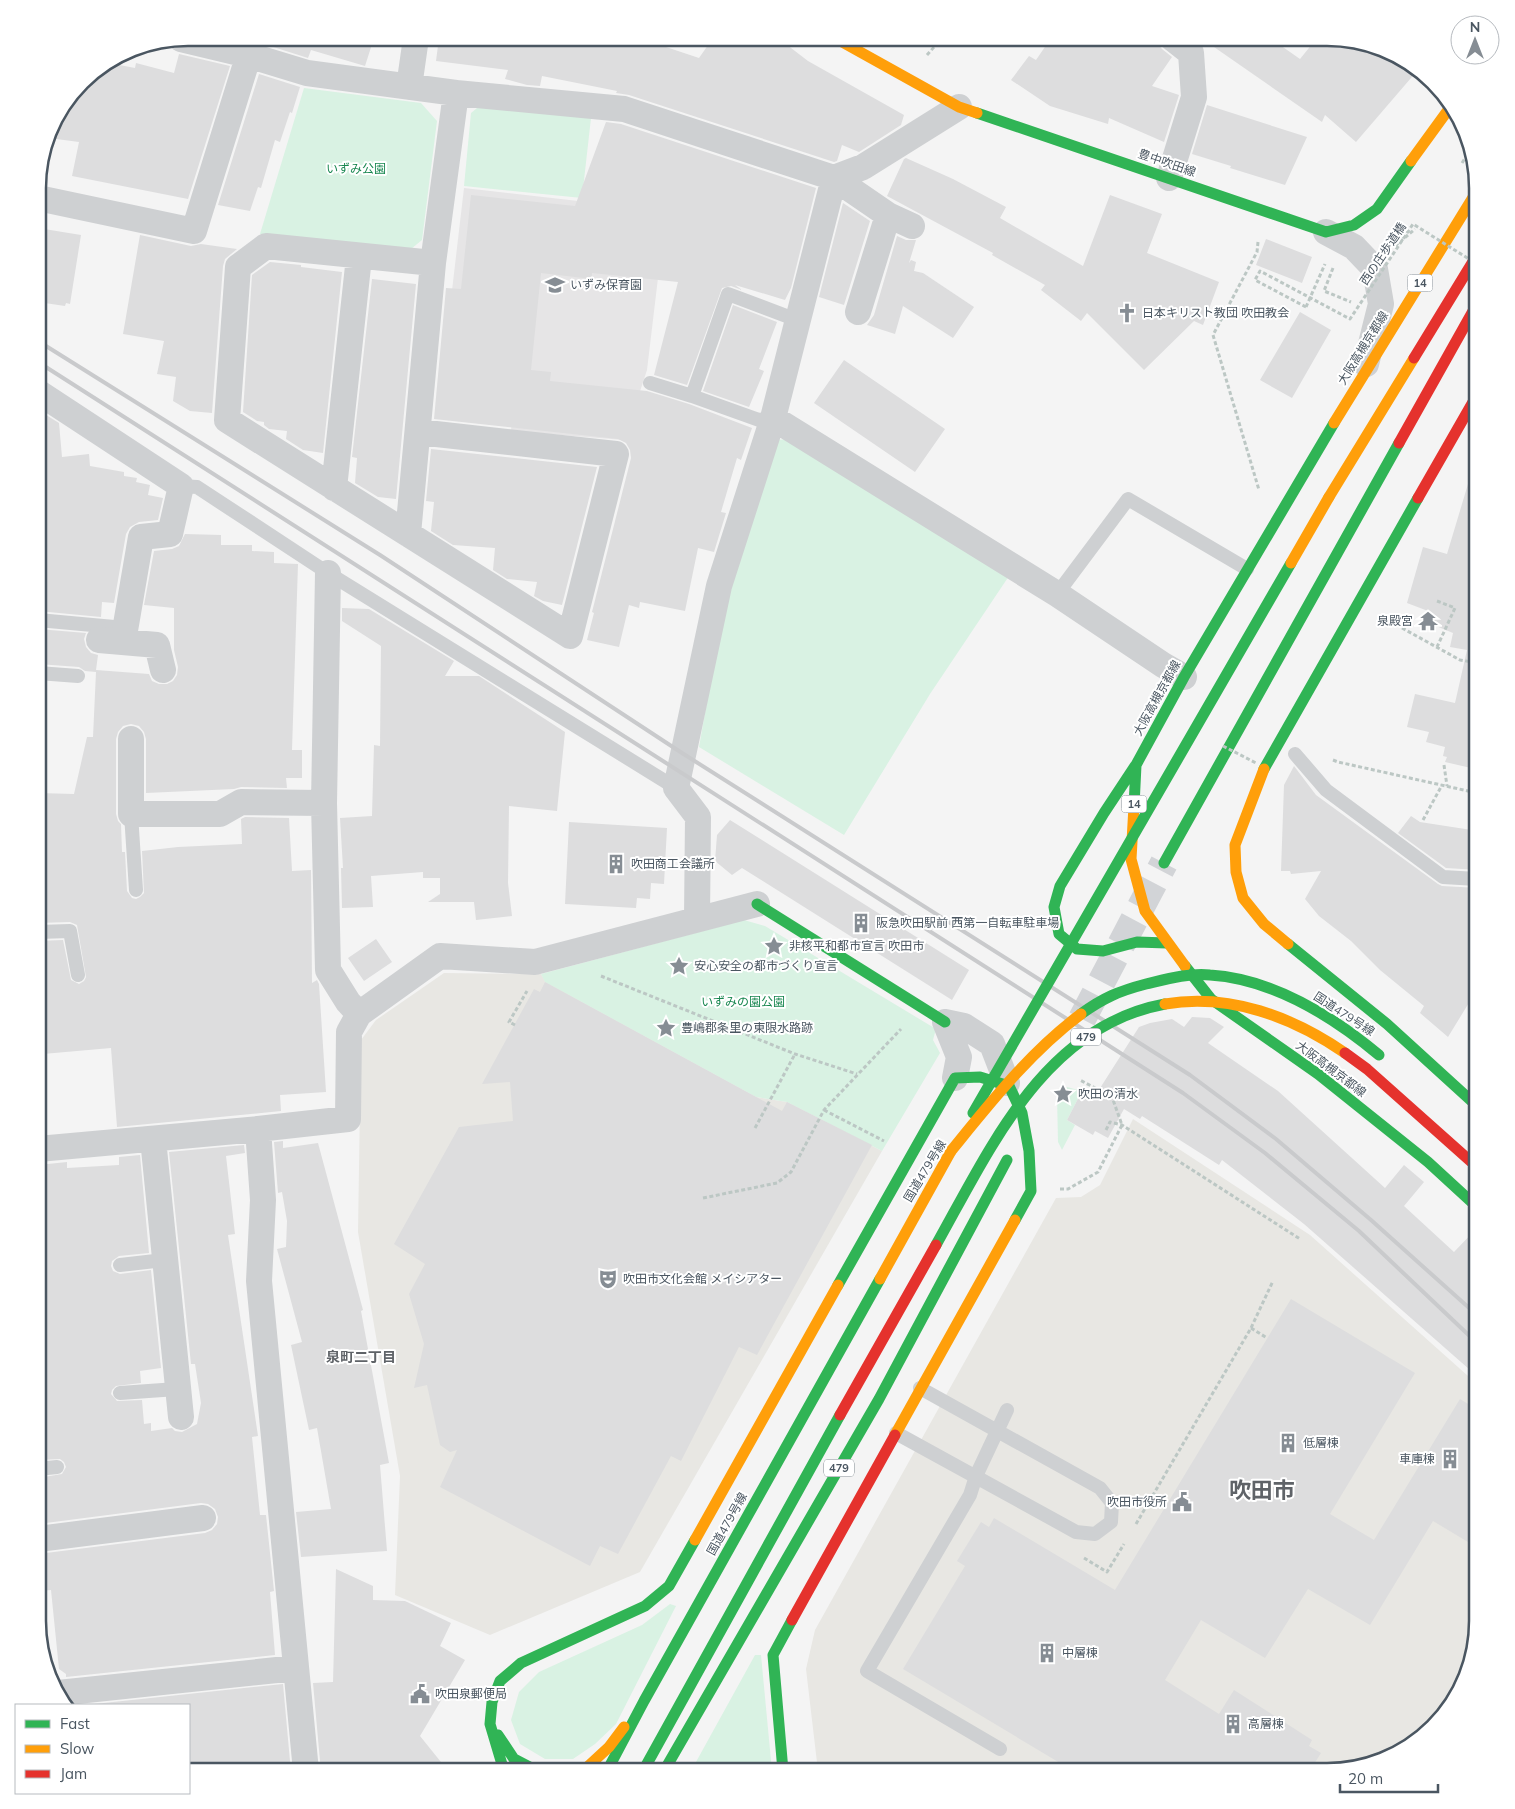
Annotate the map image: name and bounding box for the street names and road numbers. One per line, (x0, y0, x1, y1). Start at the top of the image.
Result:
street label: 豊中吹田線 (1136, 146, 1198, 179)
street label: 西の庄歩道橋 (1356, 220, 1409, 288)
road number: 14 (1408, 274, 1432, 292)
street label: 大阪高槻京都線 (1334, 308, 1391, 387)
street label: 大阪高槻京都線 (1130, 657, 1183, 738)
road number: 14 (1122, 796, 1146, 812)
street label: 国道479号線 (1311, 988, 1378, 1039)
road number: 479 (1071, 1028, 1101, 1046)
street label: 大阪高槻京都線 (1293, 1037, 1369, 1100)
street label: 国道479号線 (900, 1137, 949, 1204)
road number: 479 (824, 1460, 854, 1476)
street label: 国道479号線 (703, 1490, 750, 1558)

